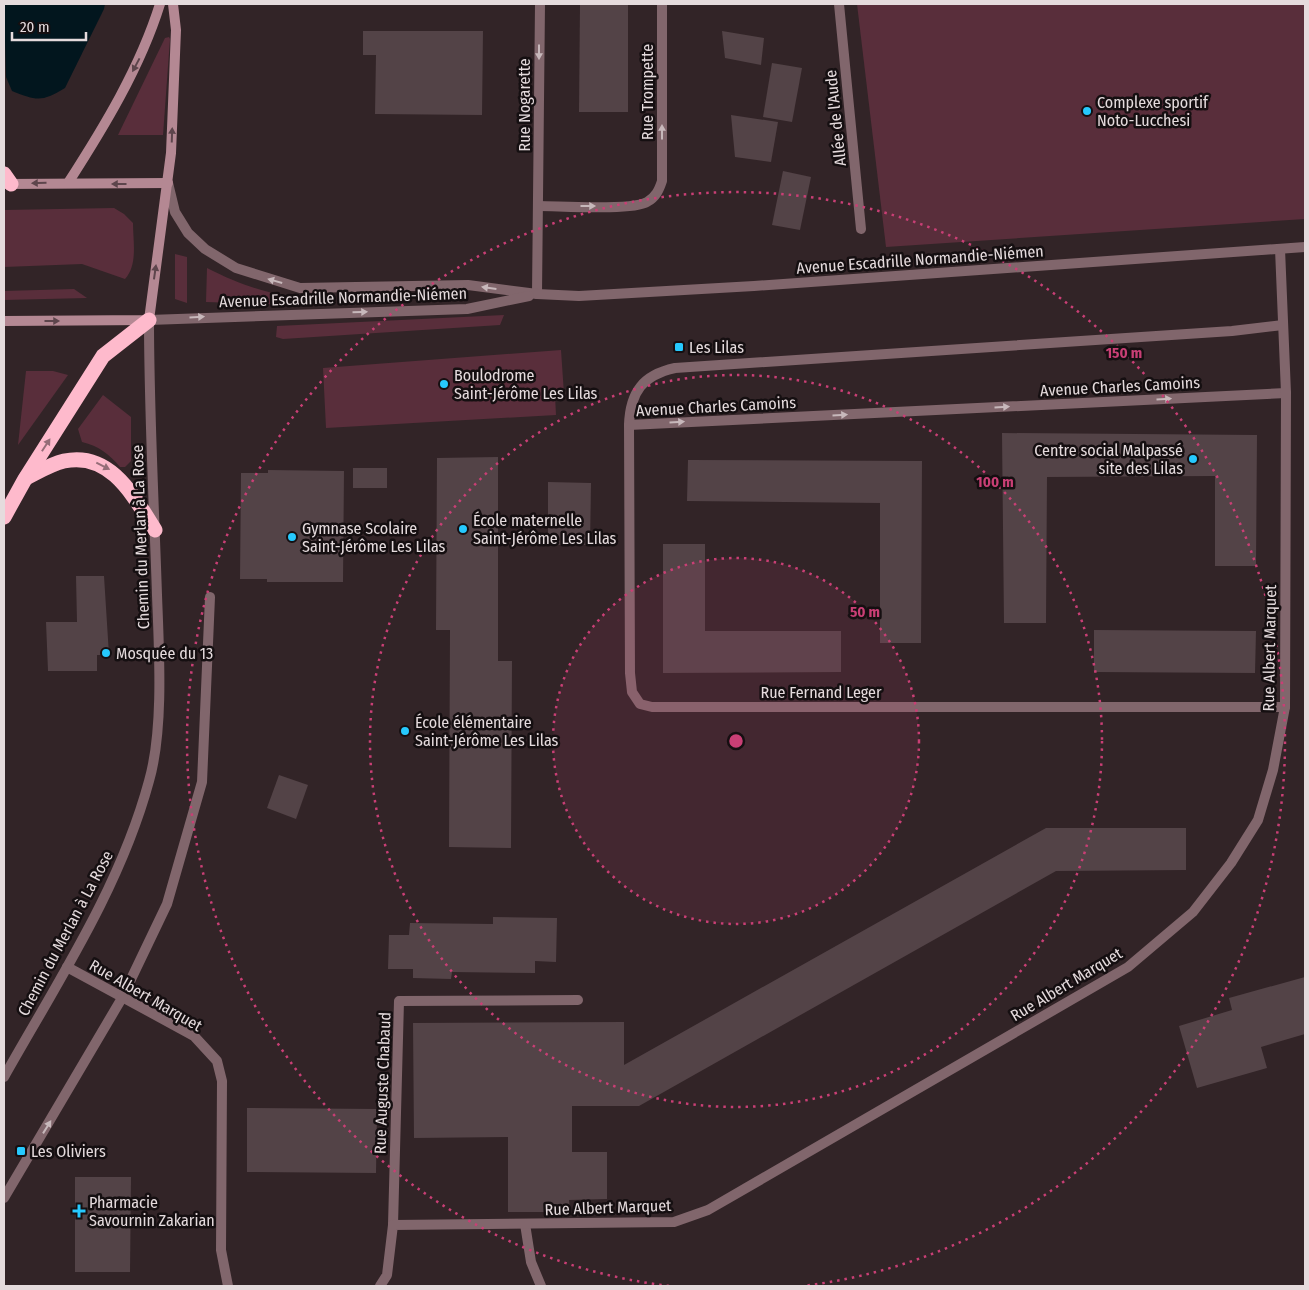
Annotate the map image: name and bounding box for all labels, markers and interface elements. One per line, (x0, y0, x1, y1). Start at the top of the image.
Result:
scale bar (12, 10, 86, 42)
text: 20 m (20, 18, 50, 36)
street label: Rue Trompette (638, 44, 657, 140)
one-way arrow (535, 45, 543, 61)
one-way arrow (132, 58, 140, 72)
street label: Rue Nogarette (515, 58, 534, 152)
street label: Allée de l'Aude (821, 69, 850, 167)
place label: Complexe sportif Noto-Lucchesi (1097, 93, 1209, 130)
marker: Complexe sportif Noto-Lucchesi (1081, 105, 1093, 117)
one-way arrow (658, 124, 666, 140)
one-way arrow (168, 126, 176, 142)
one-way arrow (31, 179, 47, 187)
one-way arrow (111, 180, 127, 188)
one-way arrow (580, 202, 596, 210)
street label: Avenue Escadrille Normandie-Niémen (796, 241, 1044, 278)
one-way arrow (152, 264, 160, 280)
one-way arrow (268, 277, 283, 285)
street label: Avenue Escadrille Normandie-Niémen (219, 284, 467, 311)
one-way arrow (481, 284, 497, 292)
one-way arrow (352, 308, 368, 316)
one-way arrow (190, 313, 206, 321)
one-way arrow (45, 317, 61, 325)
place label: Les Lilas (689, 338, 744, 357)
marker: Les Lilas (673, 341, 685, 353)
text: 150 m (1106, 344, 1142, 362)
place label: Boulodrome Saint-Jérôme Les Lilas (454, 366, 598, 403)
street label: Avenue Charles Camoins (1040, 373, 1201, 400)
marker: Boulodrome Saint-Jérôme Les Lilas (438, 378, 450, 390)
street label: Avenue Charles Camoins (636, 393, 797, 420)
one-way arrow (1156, 394, 1172, 402)
one-way arrow (994, 402, 1010, 410)
one-way arrow (832, 410, 848, 418)
one-way arrow (670, 418, 686, 426)
one-way arrow (42, 438, 51, 452)
place label: Centre social Malpassé site des Lilas (1034, 441, 1183, 478)
street label: Chemin du Merlan à La Rose (128, 444, 153, 629)
marker: Centre social Malpassé site des Lilas (1187, 453, 1199, 465)
one-way arrow (95, 462, 110, 470)
text: 100 m (976, 473, 1014, 491)
place label: École maternelle Saint-Jérôme Les Lilas (473, 511, 617, 548)
place label: Gymnase Scolaire Saint-Jérôme Les Lilas (302, 519, 446, 556)
marker: École maternelle Saint-Jérôme Les Lilas (457, 523, 469, 535)
marker: Gymnase Scolaire Saint-Jérôme Les Lilas (286, 531, 298, 543)
street label: Rue Albert Marquet (1259, 584, 1280, 712)
text: 50 m (850, 603, 880, 621)
place label: Mosquée du 13 (116, 644, 213, 663)
marker: Mosquée du 13 (100, 647, 112, 659)
street label: Rue Fernand Leger (760, 683, 882, 702)
place label: École élémentaire Saint-Jérôme Les Lilas (415, 713, 559, 750)
marker: École élémentaire Saint-Jérôme Les Lilas (399, 725, 411, 737)
centre of rings (727, 732, 745, 750)
street label: Chemin du Merlan à La Rose (14, 847, 117, 1019)
street label: Rue Albert Marquet (1007, 943, 1126, 1025)
street label: Rue Albert Marquet (86, 955, 206, 1036)
street label: Rue Auguste Chabaud (371, 1012, 394, 1154)
one-way arrow (42, 1120, 51, 1133)
place label: Les Oliviers (31, 1142, 106, 1161)
marker: Les Oliviers (15, 1145, 27, 1157)
place label: Pharmacie Savournin Zakarian (89, 1193, 215, 1230)
street label: Rue Albert Marquet (544, 1196, 672, 1219)
marker: Pharmacie Savournin Zakarian (73, 1205, 85, 1217)

